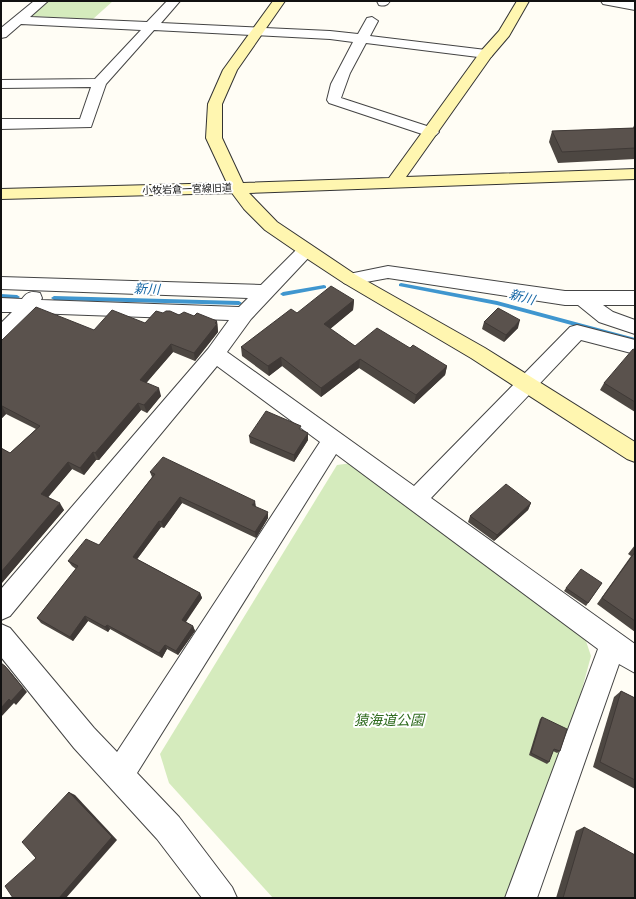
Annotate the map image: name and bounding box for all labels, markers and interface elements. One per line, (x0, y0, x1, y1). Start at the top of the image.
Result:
street label: 小牧岩倉一宮線旧道 (142, 181, 232, 197)
water label: 新川 (134, 280, 162, 298)
water label: 新川 (507, 285, 539, 309)
park label: 猿海道公園 (354, 711, 426, 729)

